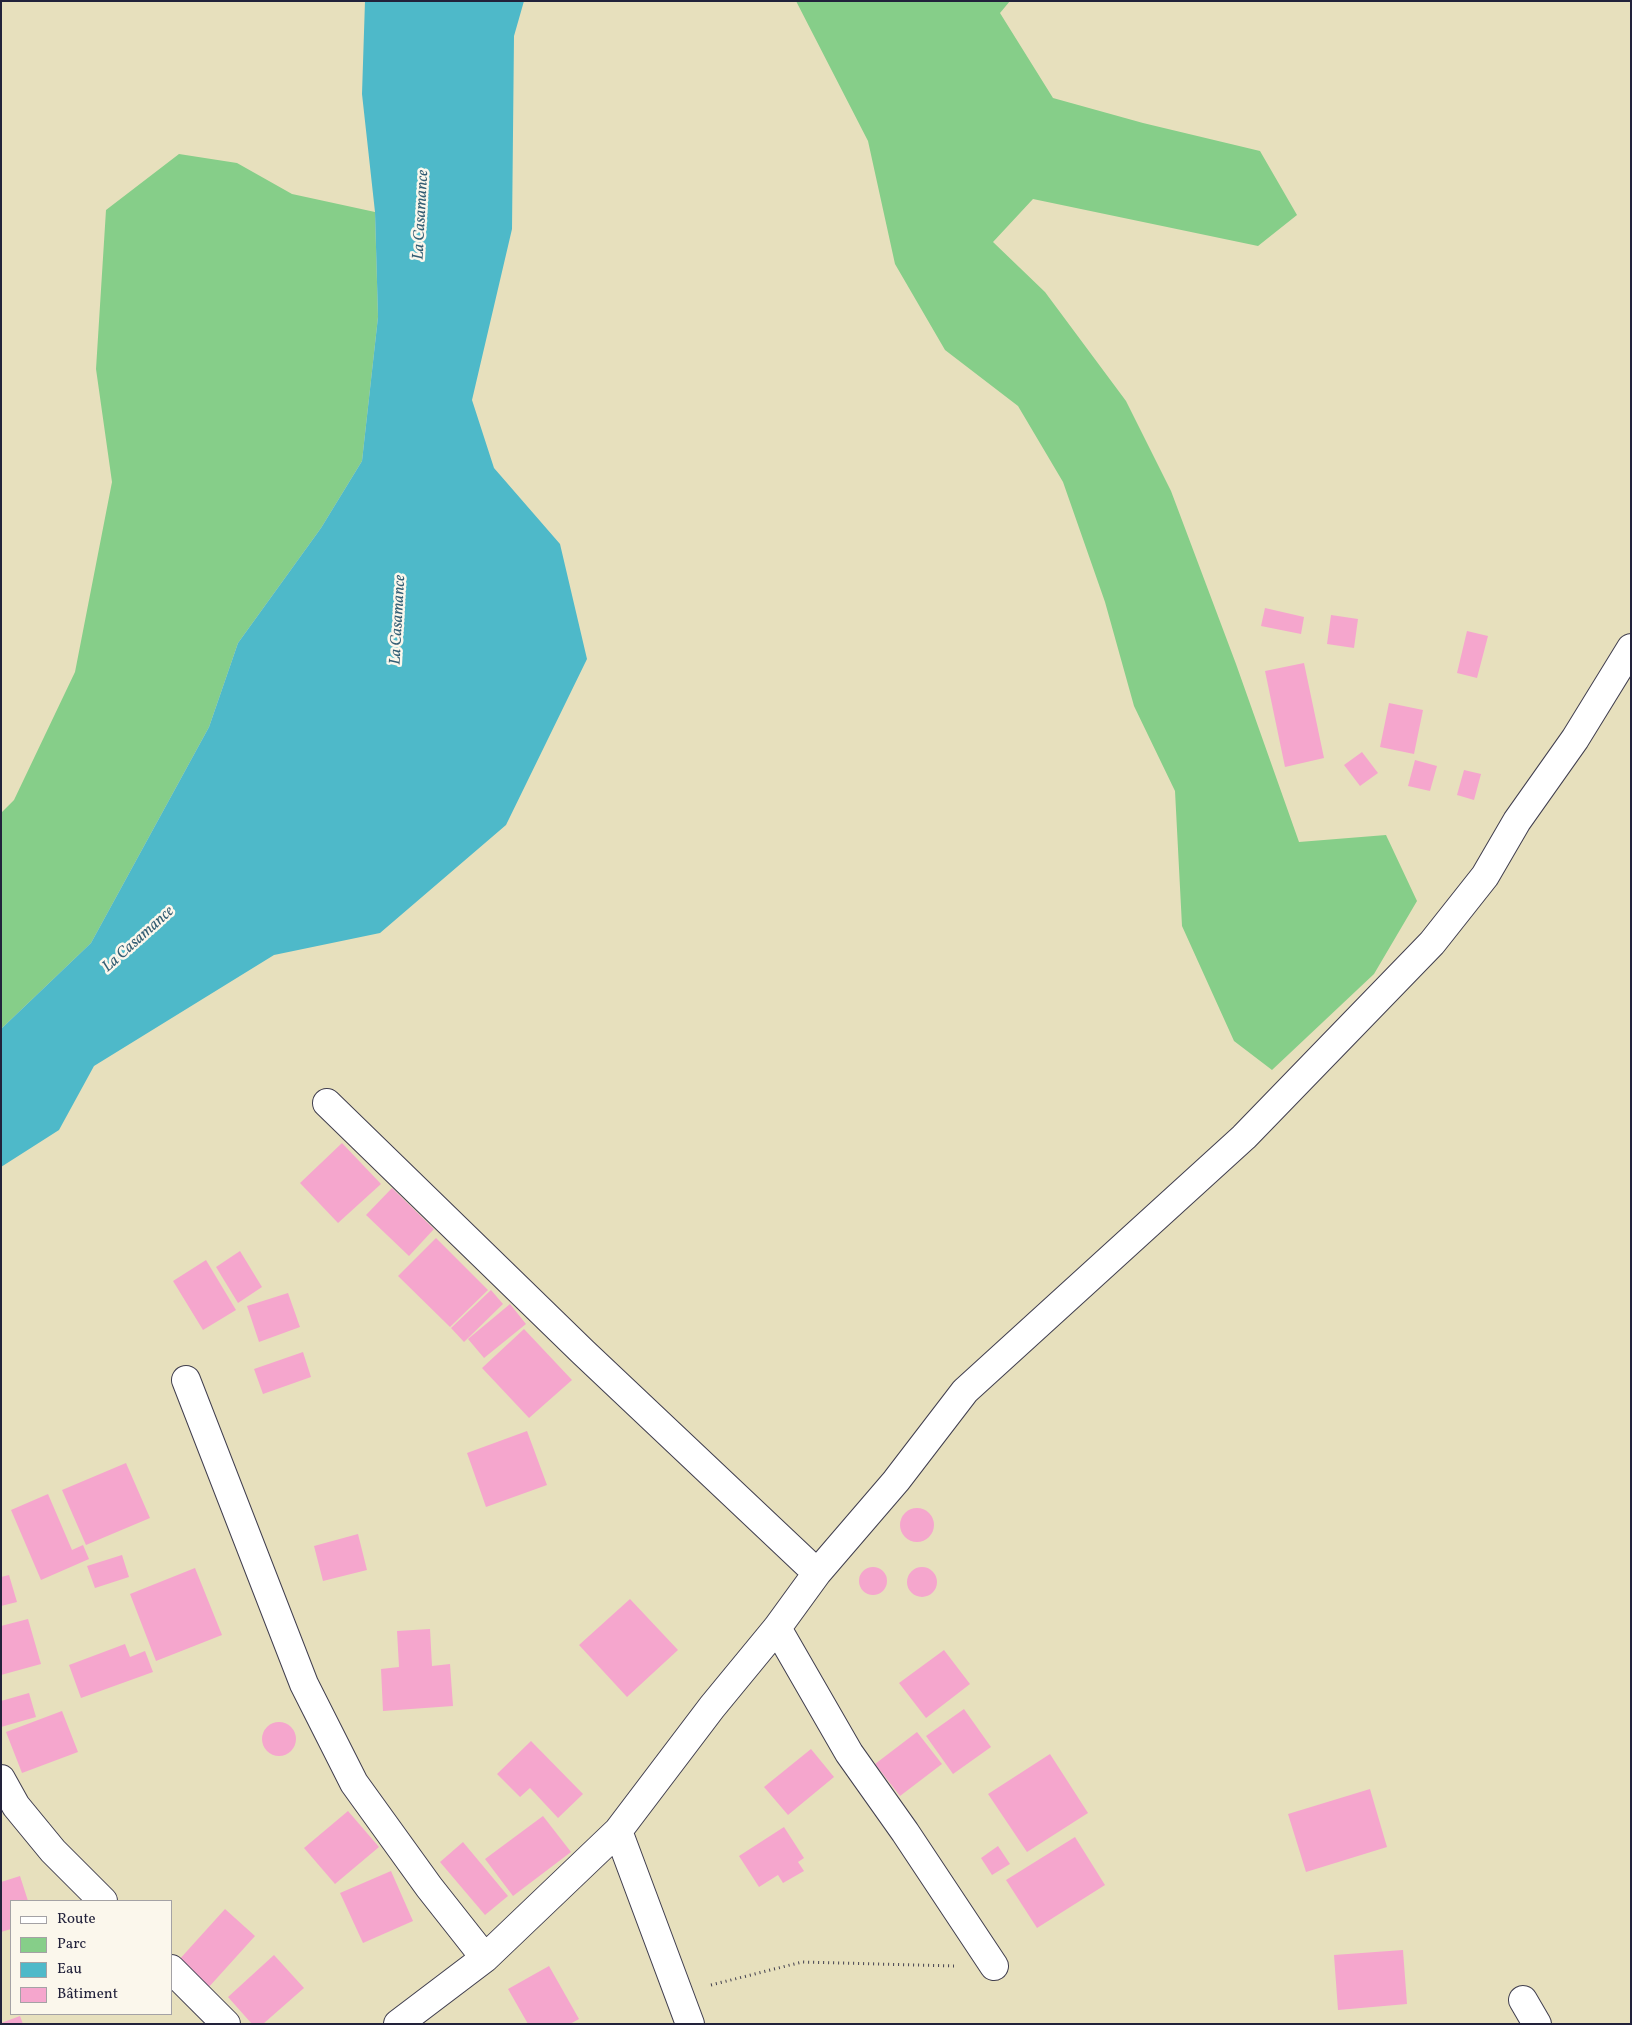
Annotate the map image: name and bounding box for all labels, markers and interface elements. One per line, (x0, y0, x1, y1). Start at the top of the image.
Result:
water label: La Casamance (410, 170, 434, 260)
water label: La Casamance (387, 575, 411, 665)
water label: La Casamance (99, 903, 179, 977)
legend (10, 1900, 172, 2015)
text: Route (57, 1909, 96, 1930)
text: Parc (57, 1934, 86, 1955)
text: Eau (57, 1959, 82, 1980)
text: Bâtiment (57, 1984, 118, 2005)

